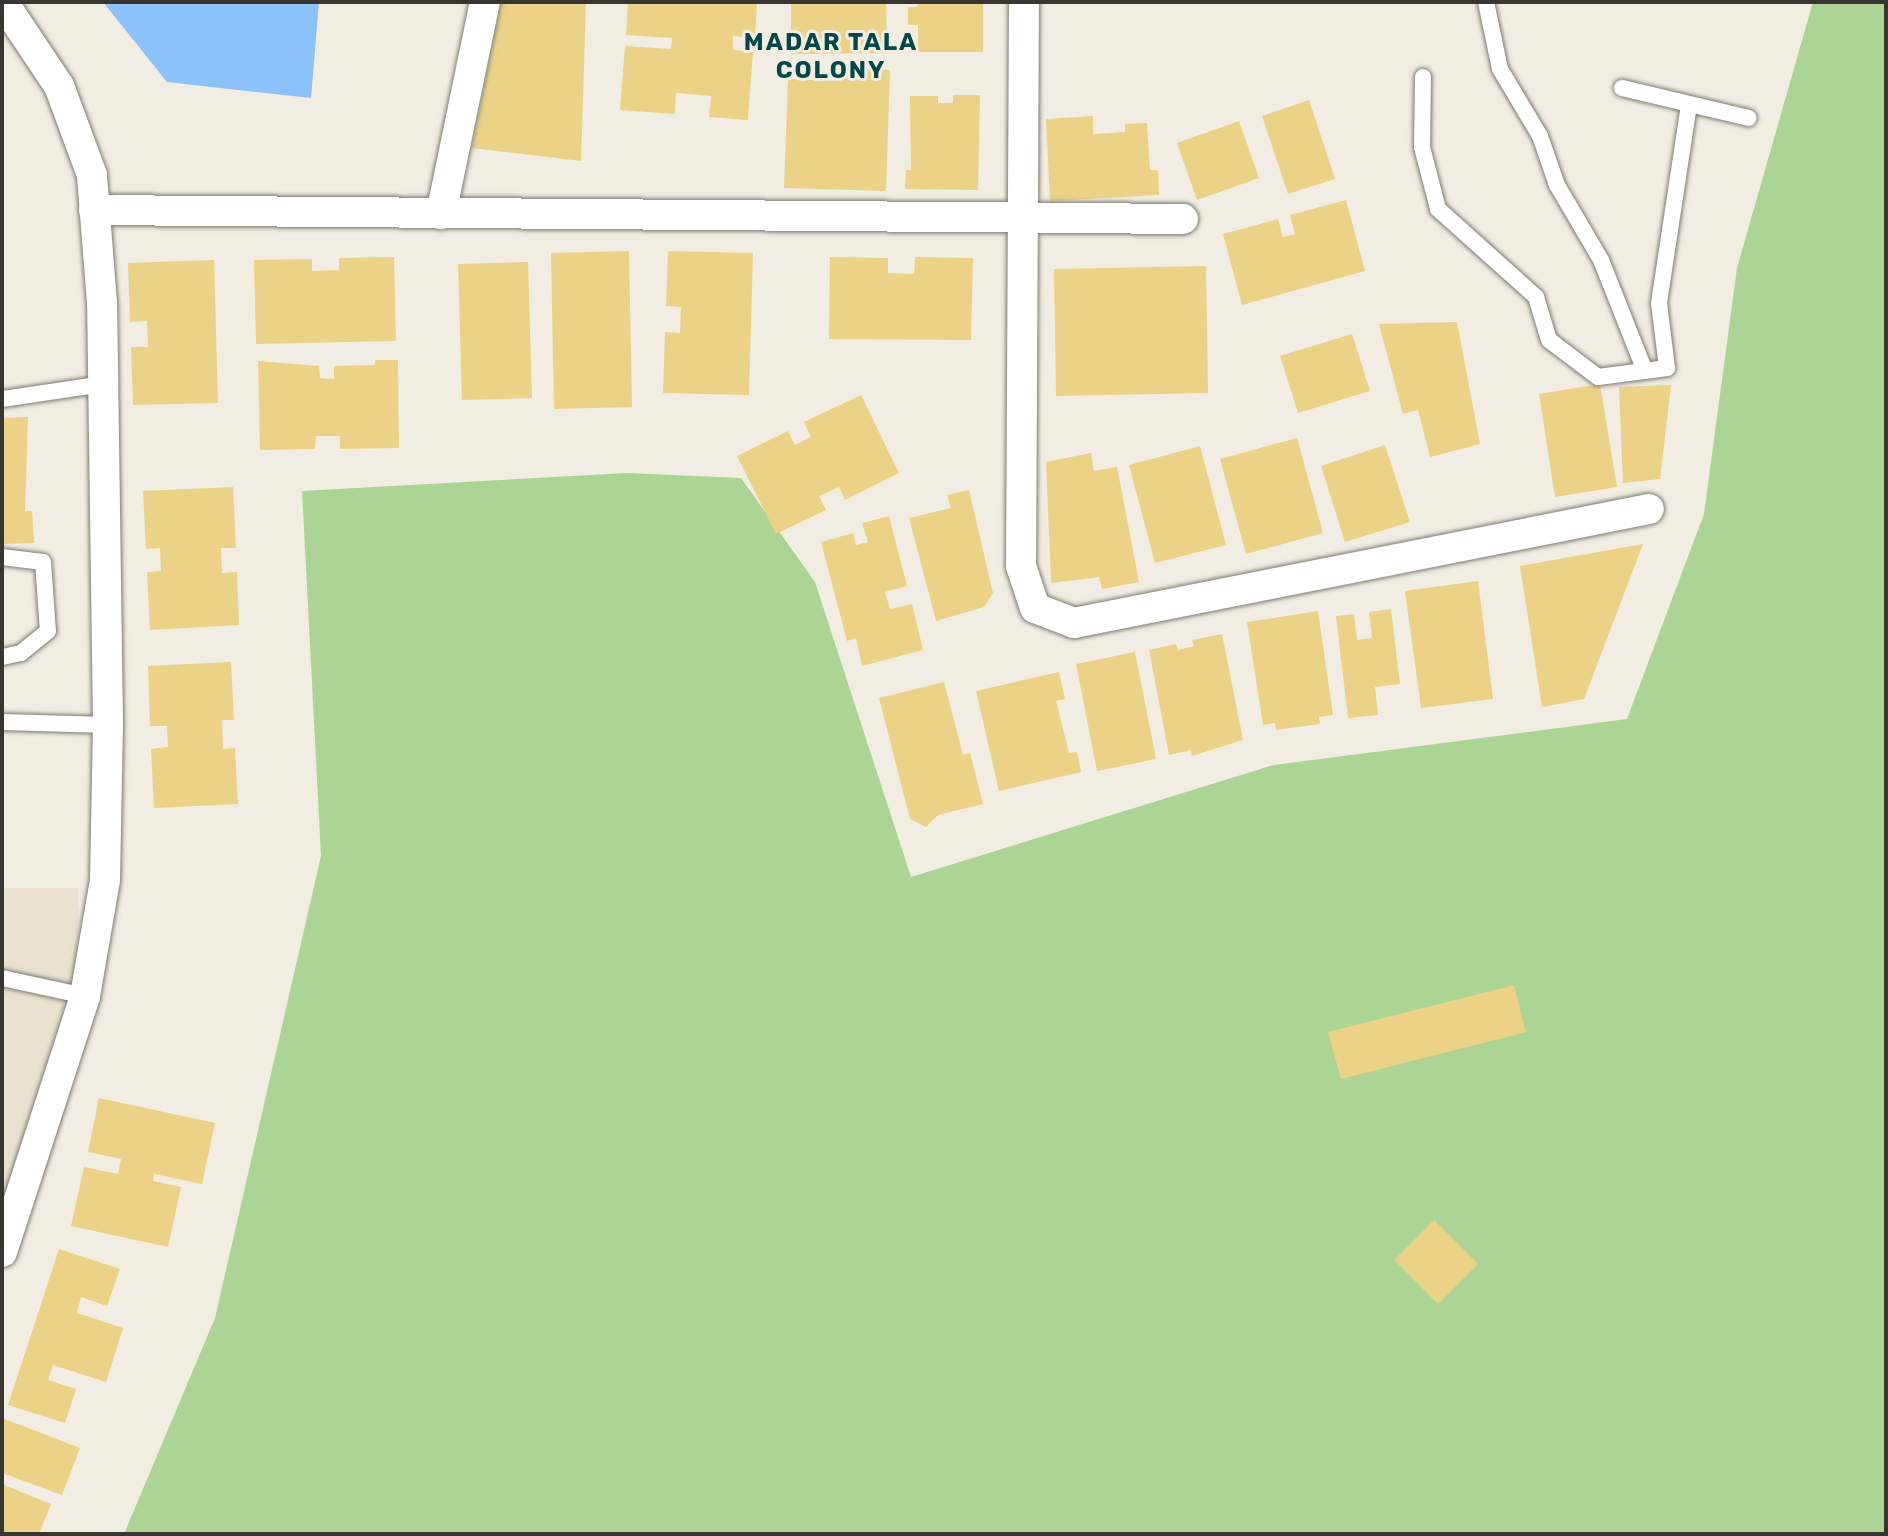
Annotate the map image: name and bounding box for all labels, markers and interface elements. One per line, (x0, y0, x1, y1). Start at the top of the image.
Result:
district label: MADAR TALA COLONY (745, 29, 917, 85)

